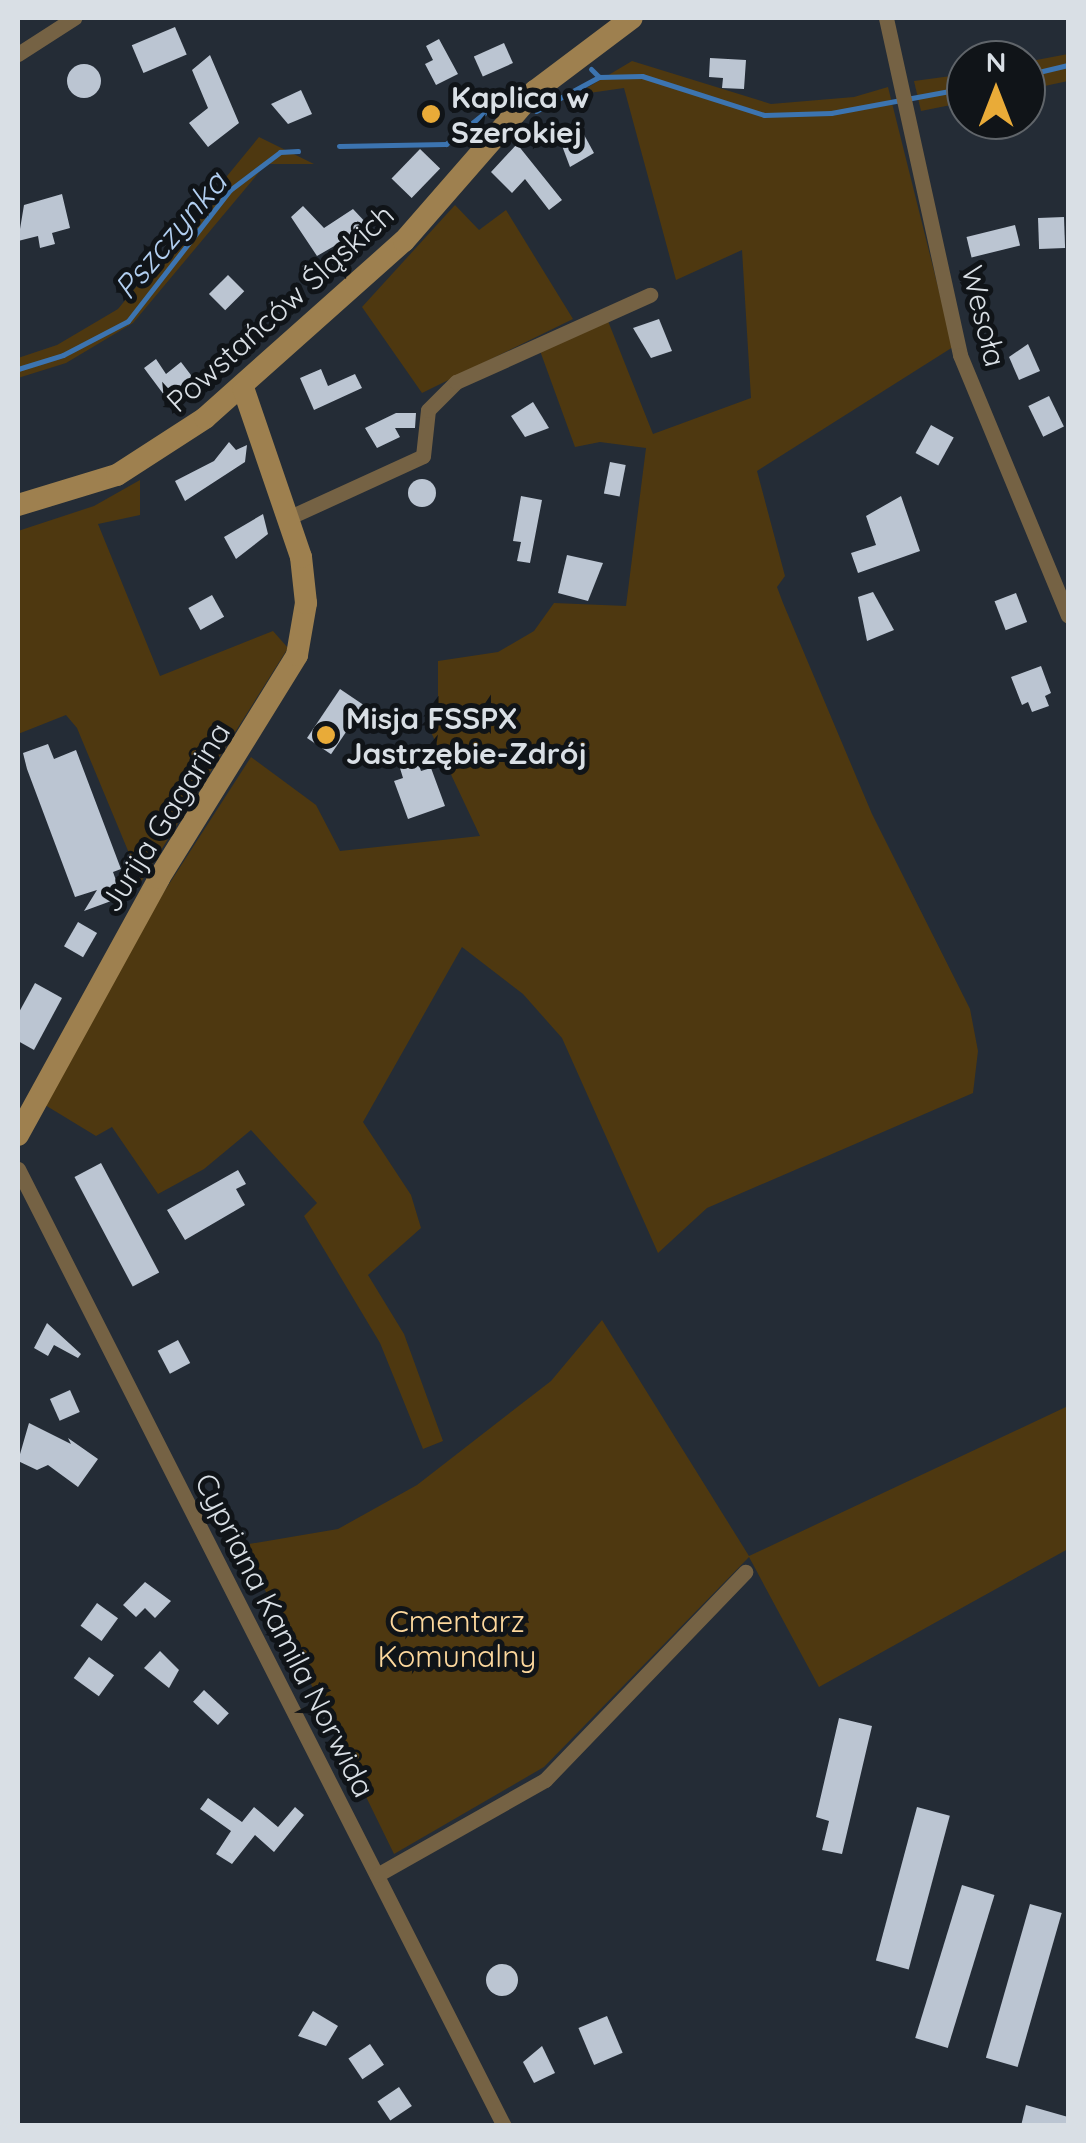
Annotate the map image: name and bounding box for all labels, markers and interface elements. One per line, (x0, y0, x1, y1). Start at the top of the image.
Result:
north arrow (946, 40, 1046, 140)
text: N (986, 44, 1006, 79)
place label: Kaplica w Szerokiej (451, 79, 589, 150)
marker: Kaplica w Szerokiej (420, 103, 442, 125)
water label: Pszczynka (106, 164, 234, 306)
street label: Powstańców Śląskich (159, 196, 401, 420)
street label: Wesoła (954, 262, 1014, 370)
place label: Misja FSSPX Jastrzębie-Zdrój (346, 700, 587, 770)
street label: Jurija Gagarina (92, 716, 238, 918)
marker: Misja FSSPX Jastrzębie-Zdrój (315, 724, 337, 746)
street label: Cypriana Kamila Norwida (188, 1467, 382, 1803)
park label: Cmentarz Komunalny (378, 1603, 536, 1674)

